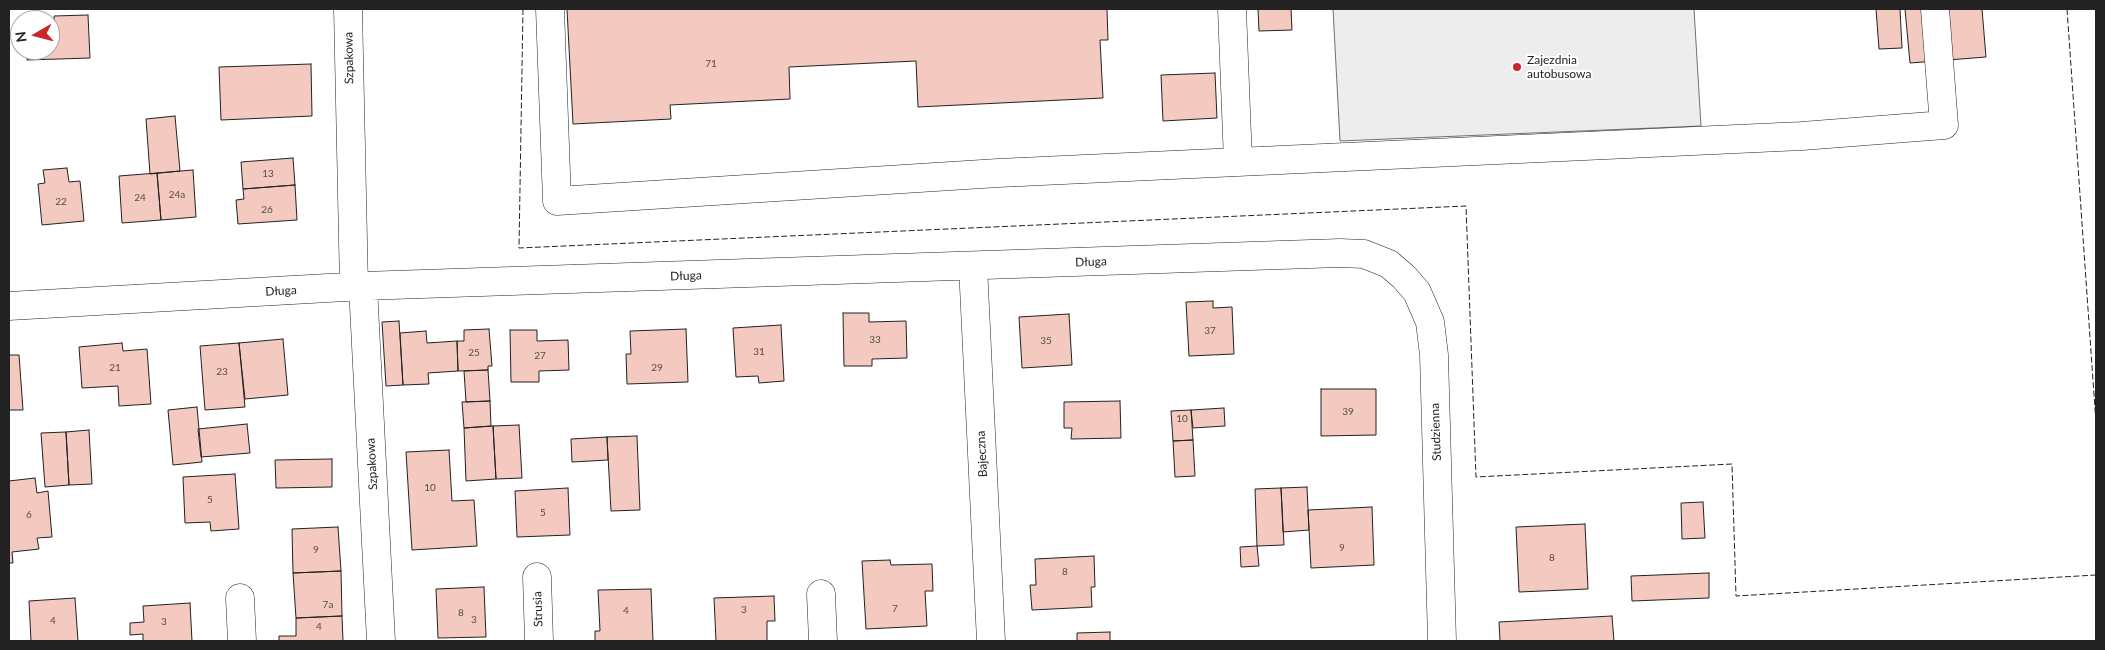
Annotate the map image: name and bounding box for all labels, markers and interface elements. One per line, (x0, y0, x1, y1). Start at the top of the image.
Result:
north arrow (10, 10, 60, 60)
text: N (11, 30, 30, 44)
street label: Szpakowa (341, 32, 357, 84)
place label: Zajezdnia autobusowa (1527, 53, 1591, 81)
house number: 71 (705, 58, 717, 70)
marker: Zajezdnia autobusowa (1511, 61, 1523, 73)
house number: 13 (262, 168, 274, 180)
house number: 24a (169, 189, 185, 201)
house number: 24 (134, 192, 146, 204)
house number: 22 (55, 196, 67, 208)
house number: 26 (261, 204, 273, 216)
street label: Długa (1075, 254, 1107, 270)
street label: Długa (670, 268, 702, 284)
street label: Długa (265, 283, 297, 299)
house number: 37 (1204, 325, 1216, 337)
house number: 33 (869, 334, 881, 346)
house number: 35 (1040, 335, 1052, 347)
house number: 31 (753, 346, 765, 358)
house number: 25 (468, 347, 480, 359)
house number: 27 (534, 350, 546, 362)
house number: 21 (109, 362, 121, 374)
house number: 29 (651, 362, 663, 374)
house number: 23 (216, 366, 228, 378)
street label: Studzienna (1428, 403, 1444, 461)
house number: 39 (1342, 406, 1354, 418)
house number: 10 (1176, 413, 1188, 425)
street label: Bajeczna (974, 430, 990, 478)
street label: Szpakowa (363, 438, 381, 490)
house number: 10 (424, 482, 436, 494)
house number: 5 (207, 494, 213, 506)
house number: 5 (540, 507, 546, 519)
house number: 6 (26, 509, 32, 521)
house number: 9 (1339, 542, 1345, 554)
house number: 9 (313, 544, 319, 556)
house number: 8 (1549, 552, 1555, 564)
house number: 8 (1062, 566, 1068, 578)
street label: Strusia (530, 591, 546, 627)
house number: 7a (323, 599, 333, 611)
house number: 7 (892, 603, 898, 615)
house number: 3 (741, 604, 747, 616)
house number: 4 (623, 605, 629, 617)
house number: 8 (458, 607, 464, 619)
house number: 3 (471, 614, 477, 626)
house number: 4 (50, 615, 56, 627)
house number: 3 (161, 616, 167, 628)
house number: 4 (316, 621, 322, 633)

